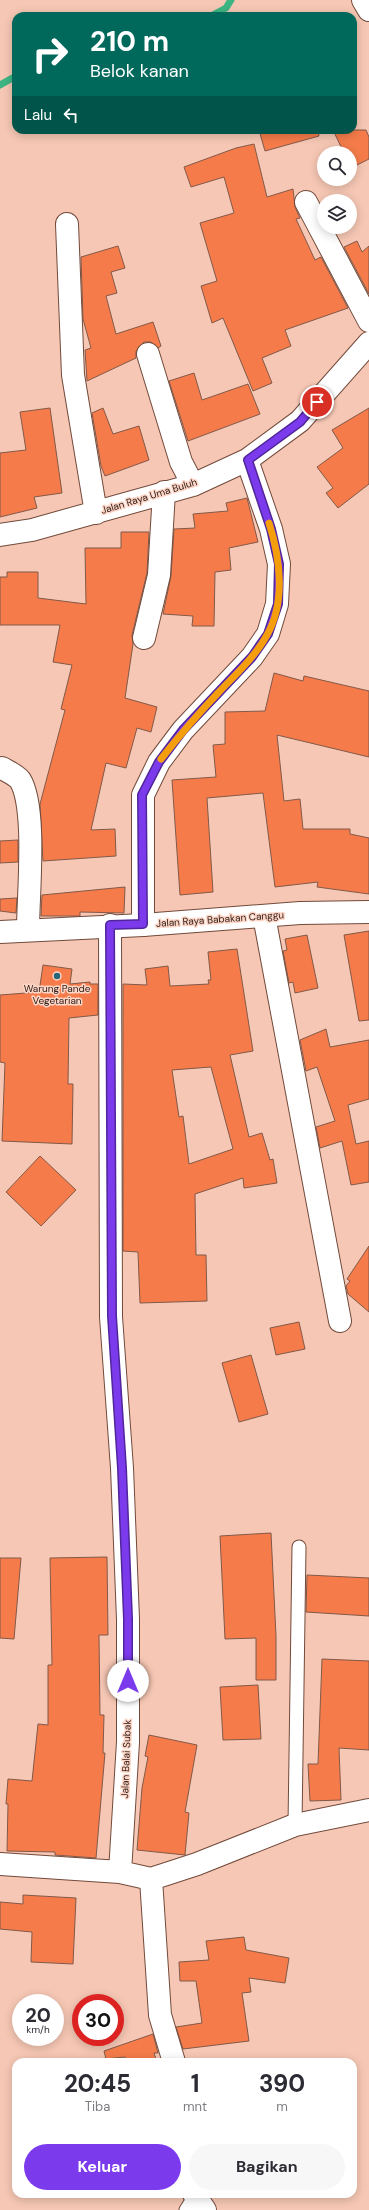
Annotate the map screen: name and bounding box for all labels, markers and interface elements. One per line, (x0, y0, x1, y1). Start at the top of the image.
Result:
text: 210 m (90, 23, 169, 60)
icon: right (24, 28, 76, 80)
text: Belok kanan (90, 59, 189, 83)
icon: left (60, 104, 82, 126)
text: Lalu (24, 105, 52, 125)
map controls (317, 146, 357, 234)
button: search (317, 146, 357, 186)
button: layers (317, 194, 357, 234)
pin (300, 385, 334, 419)
icon: arrive (306, 391, 328, 413)
street label: Jalan Raya Uma Buluh (99, 475, 199, 517)
street label: Jalan Raya Babakan Canggu (156, 908, 285, 930)
marker: Warung Pande Vegetarian (52, 971, 62, 981)
place label: Warung Pande Vegetarian (24, 982, 91, 1007)
position arrow (107, 1660, 149, 1702)
street label: Jalan Balai Subak (118, 1719, 134, 1799)
speed limit sign: 30 (72, 1994, 124, 2046)
text: 20 (25, 2002, 51, 2028)
text: km/h (26, 2023, 50, 2036)
text: 20:45 (64, 2068, 131, 2099)
text: 1 (191, 2068, 199, 2099)
text: 390 (259, 2068, 305, 2099)
text: Tiba (85, 2098, 110, 2115)
text: mnt (183, 2098, 207, 2115)
text: m (276, 2098, 288, 2115)
button: Keluar (24, 2144, 181, 2190)
button: Bagikan (189, 2144, 345, 2190)

